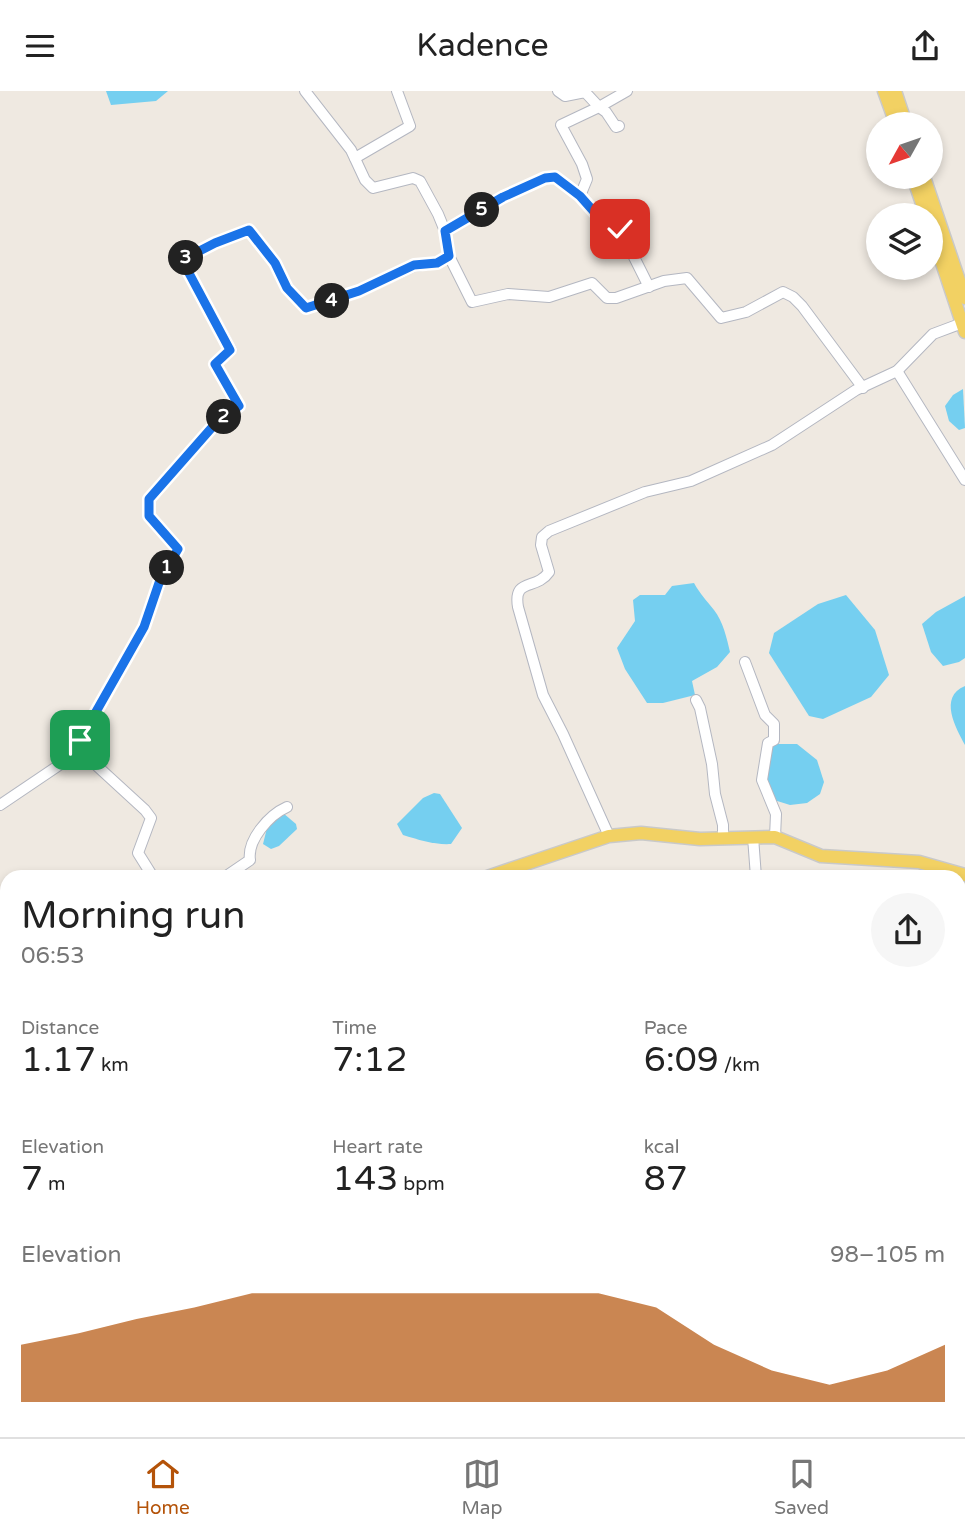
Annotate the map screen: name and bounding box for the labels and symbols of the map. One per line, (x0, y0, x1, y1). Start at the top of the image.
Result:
north arrow (866, 112, 943, 189)
pin: 5 (464, 193, 500, 227)
pin (590, 199, 650, 259)
pin: 3 (168, 241, 204, 275)
pin: 4 (314, 283, 350, 319)
pin: 2 (206, 399, 242, 435)
pin: 1 (150, 551, 184, 585)
pin (50, 710, 110, 770)

